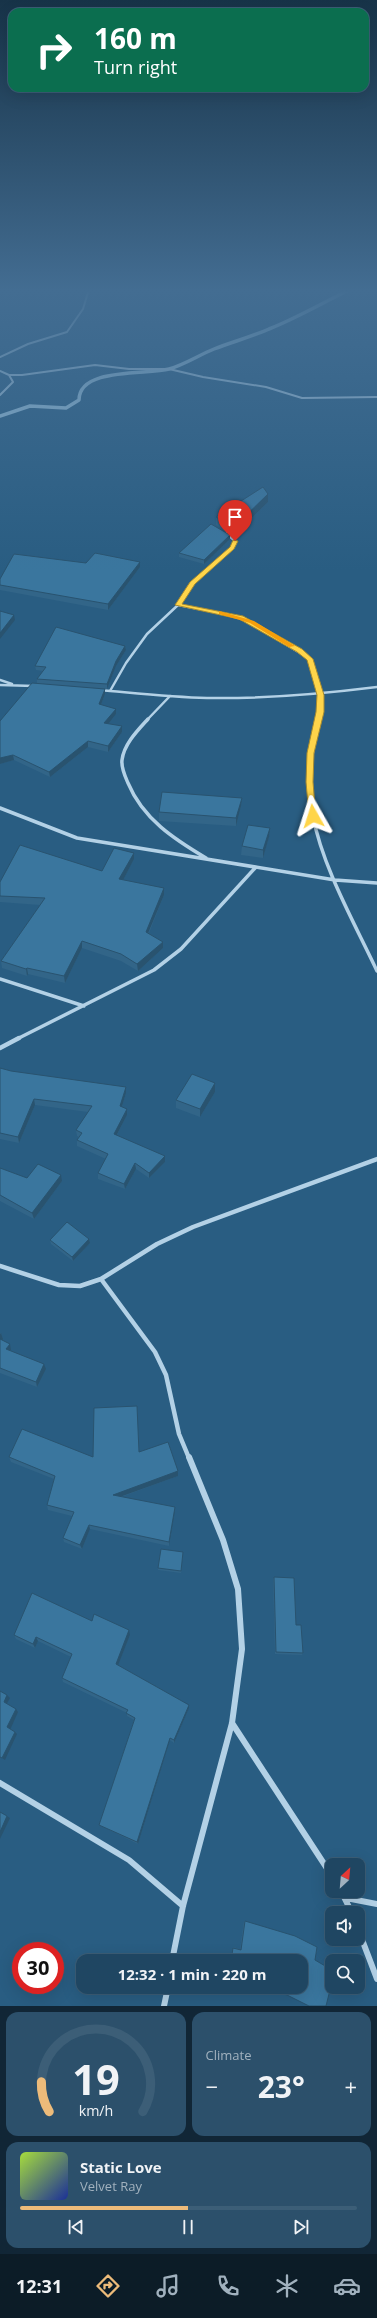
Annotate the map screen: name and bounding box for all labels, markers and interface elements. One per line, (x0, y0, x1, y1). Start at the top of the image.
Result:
text: 160 m (94, 19, 177, 57)
icon: right (28, 24, 80, 76)
text: Turn right (94, 55, 177, 79)
pin (218, 500, 252, 541)
icon: arrive (224, 506, 246, 528)
position arrow (292, 795, 334, 837)
north arrow (325, 1858, 365, 1898)
map controls (325, 1858, 365, 1994)
button: sound (325, 1906, 365, 1946)
speed limit sign: 30 (12, 1942, 64, 1994)
button: search (325, 1954, 365, 1994)
text: 12:32 · 1 min · 220 m (118, 1964, 266, 1984)
text: Climate (206, 2046, 251, 2064)
text: 19 (72, 2051, 120, 2107)
text: 23° (258, 2066, 305, 2107)
text: − (206, 2071, 218, 2101)
text: + (344, 2071, 357, 2101)
text: km/h (78, 2101, 113, 2120)
text: Static Love (80, 2157, 162, 2177)
text: Velvet Ray (80, 2177, 142, 2195)
icon: previous (65, 2216, 87, 2238)
icon: pause (177, 2216, 199, 2238)
icon: next (290, 2216, 312, 2238)
icon: directions (94, 2272, 122, 2300)
icon: music (154, 2272, 182, 2300)
icon: phone (214, 2272, 242, 2300)
icon: climate (273, 2272, 301, 2300)
icon: car (333, 2272, 361, 2300)
text: 12:31 (16, 2274, 62, 2298)

